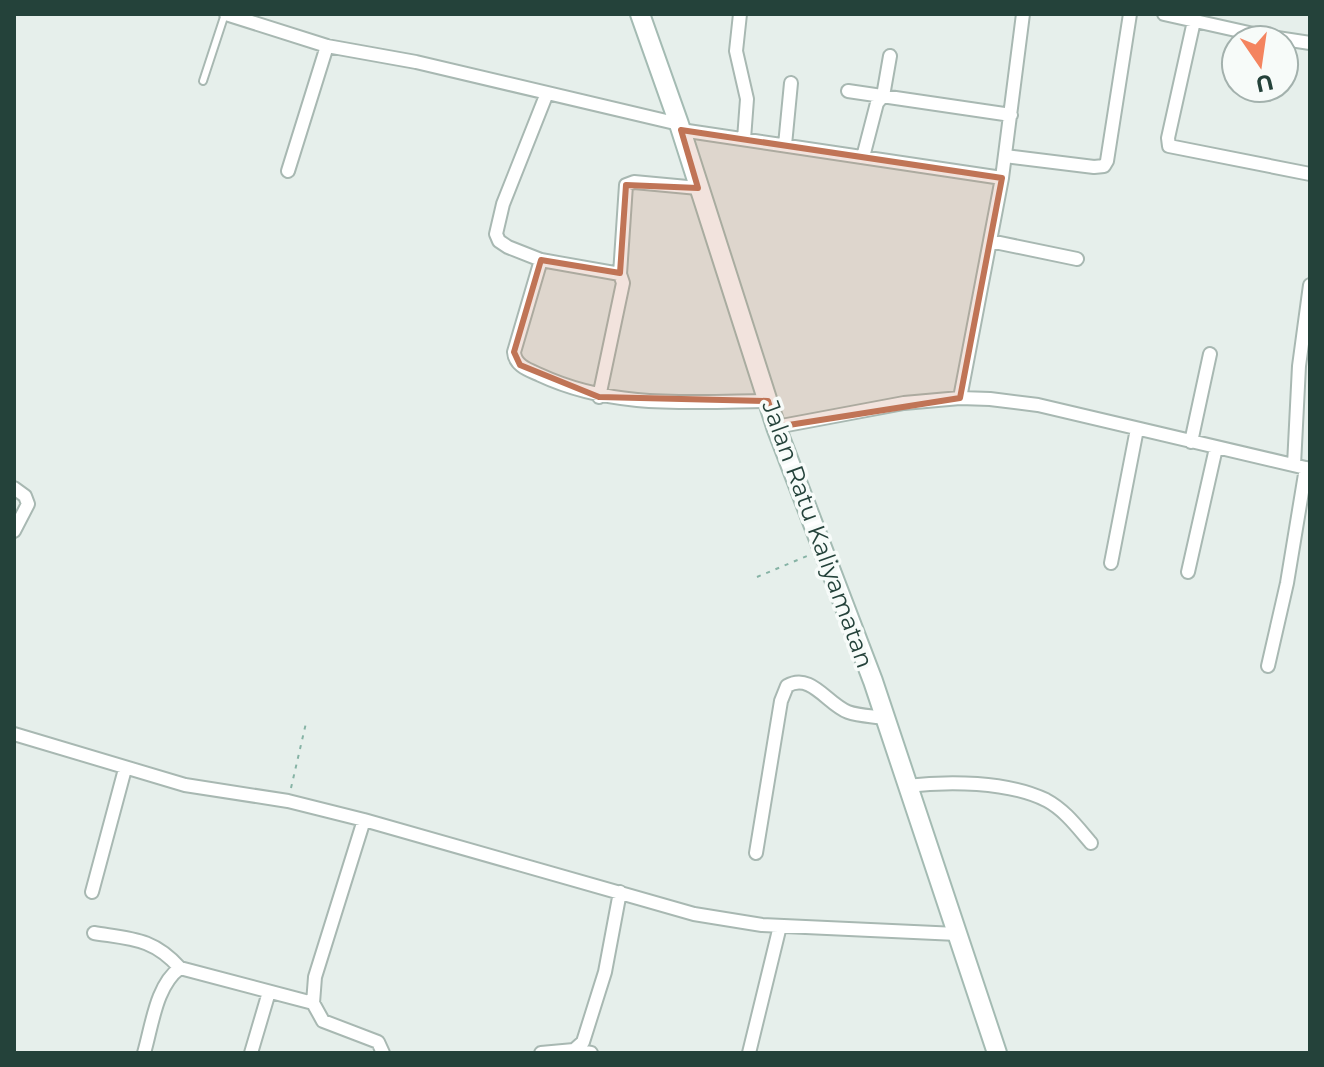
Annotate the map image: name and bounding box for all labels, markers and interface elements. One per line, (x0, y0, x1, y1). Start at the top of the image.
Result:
north arrow (1220, 24, 1300, 104)
text: U (1253, 68, 1276, 98)
street label: Jalan Ratu Kaliyamatan (756, 395, 880, 672)

